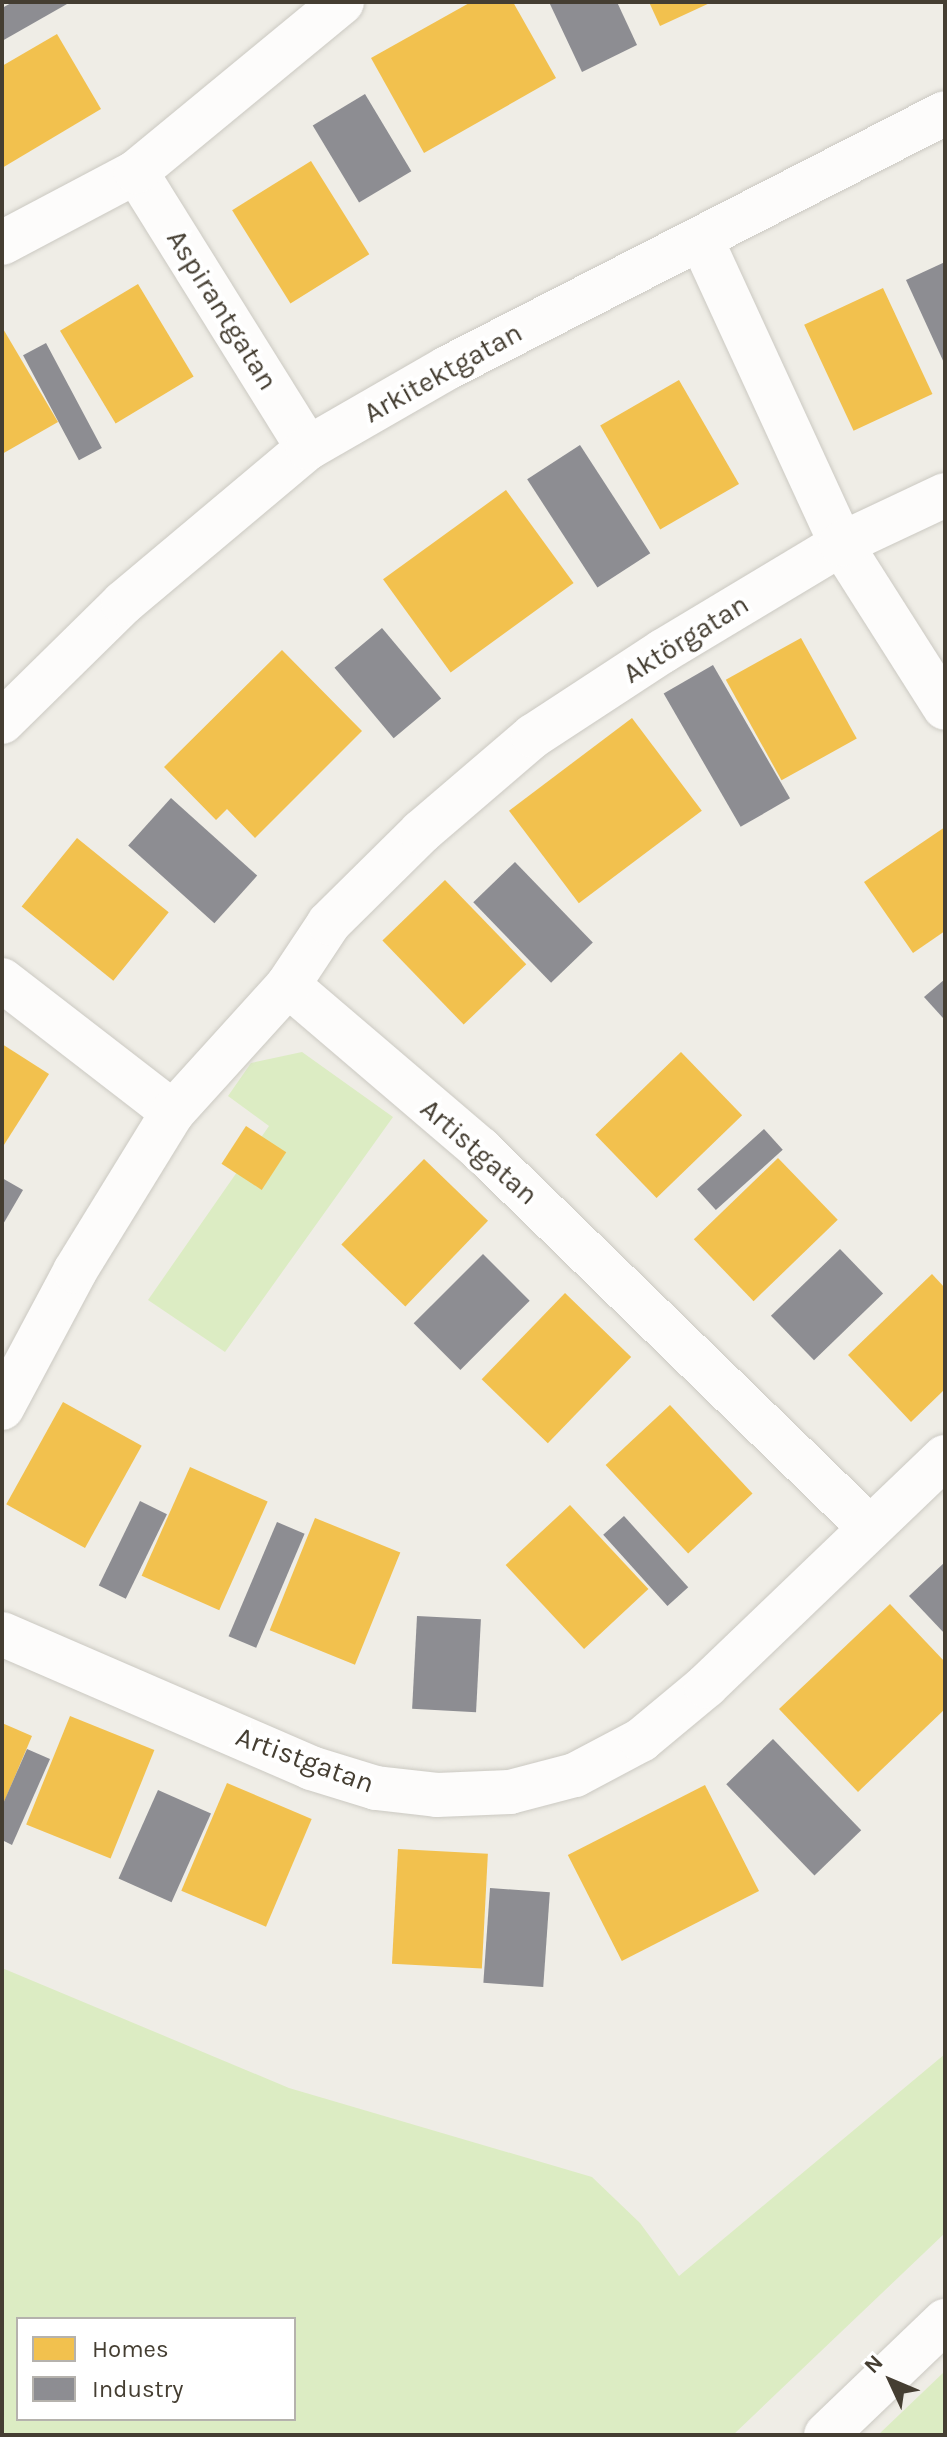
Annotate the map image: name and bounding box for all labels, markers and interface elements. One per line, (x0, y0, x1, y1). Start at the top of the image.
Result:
street label: Aspirantgatan (159, 224, 285, 396)
street label: Arkitektgatan (358, 316, 528, 430)
street label: Aktörgatan (617, 587, 755, 691)
street label: Artistgatan (413, 1092, 545, 1212)
street label: Artistgatan (231, 1720, 379, 1800)
legend (16, 2317, 296, 2421)
text: Homes (92, 2335, 169, 2363)
north arrow (851, 2341, 931, 2421)
text: N (859, 2350, 889, 2379)
text: Industry (92, 2375, 183, 2403)

